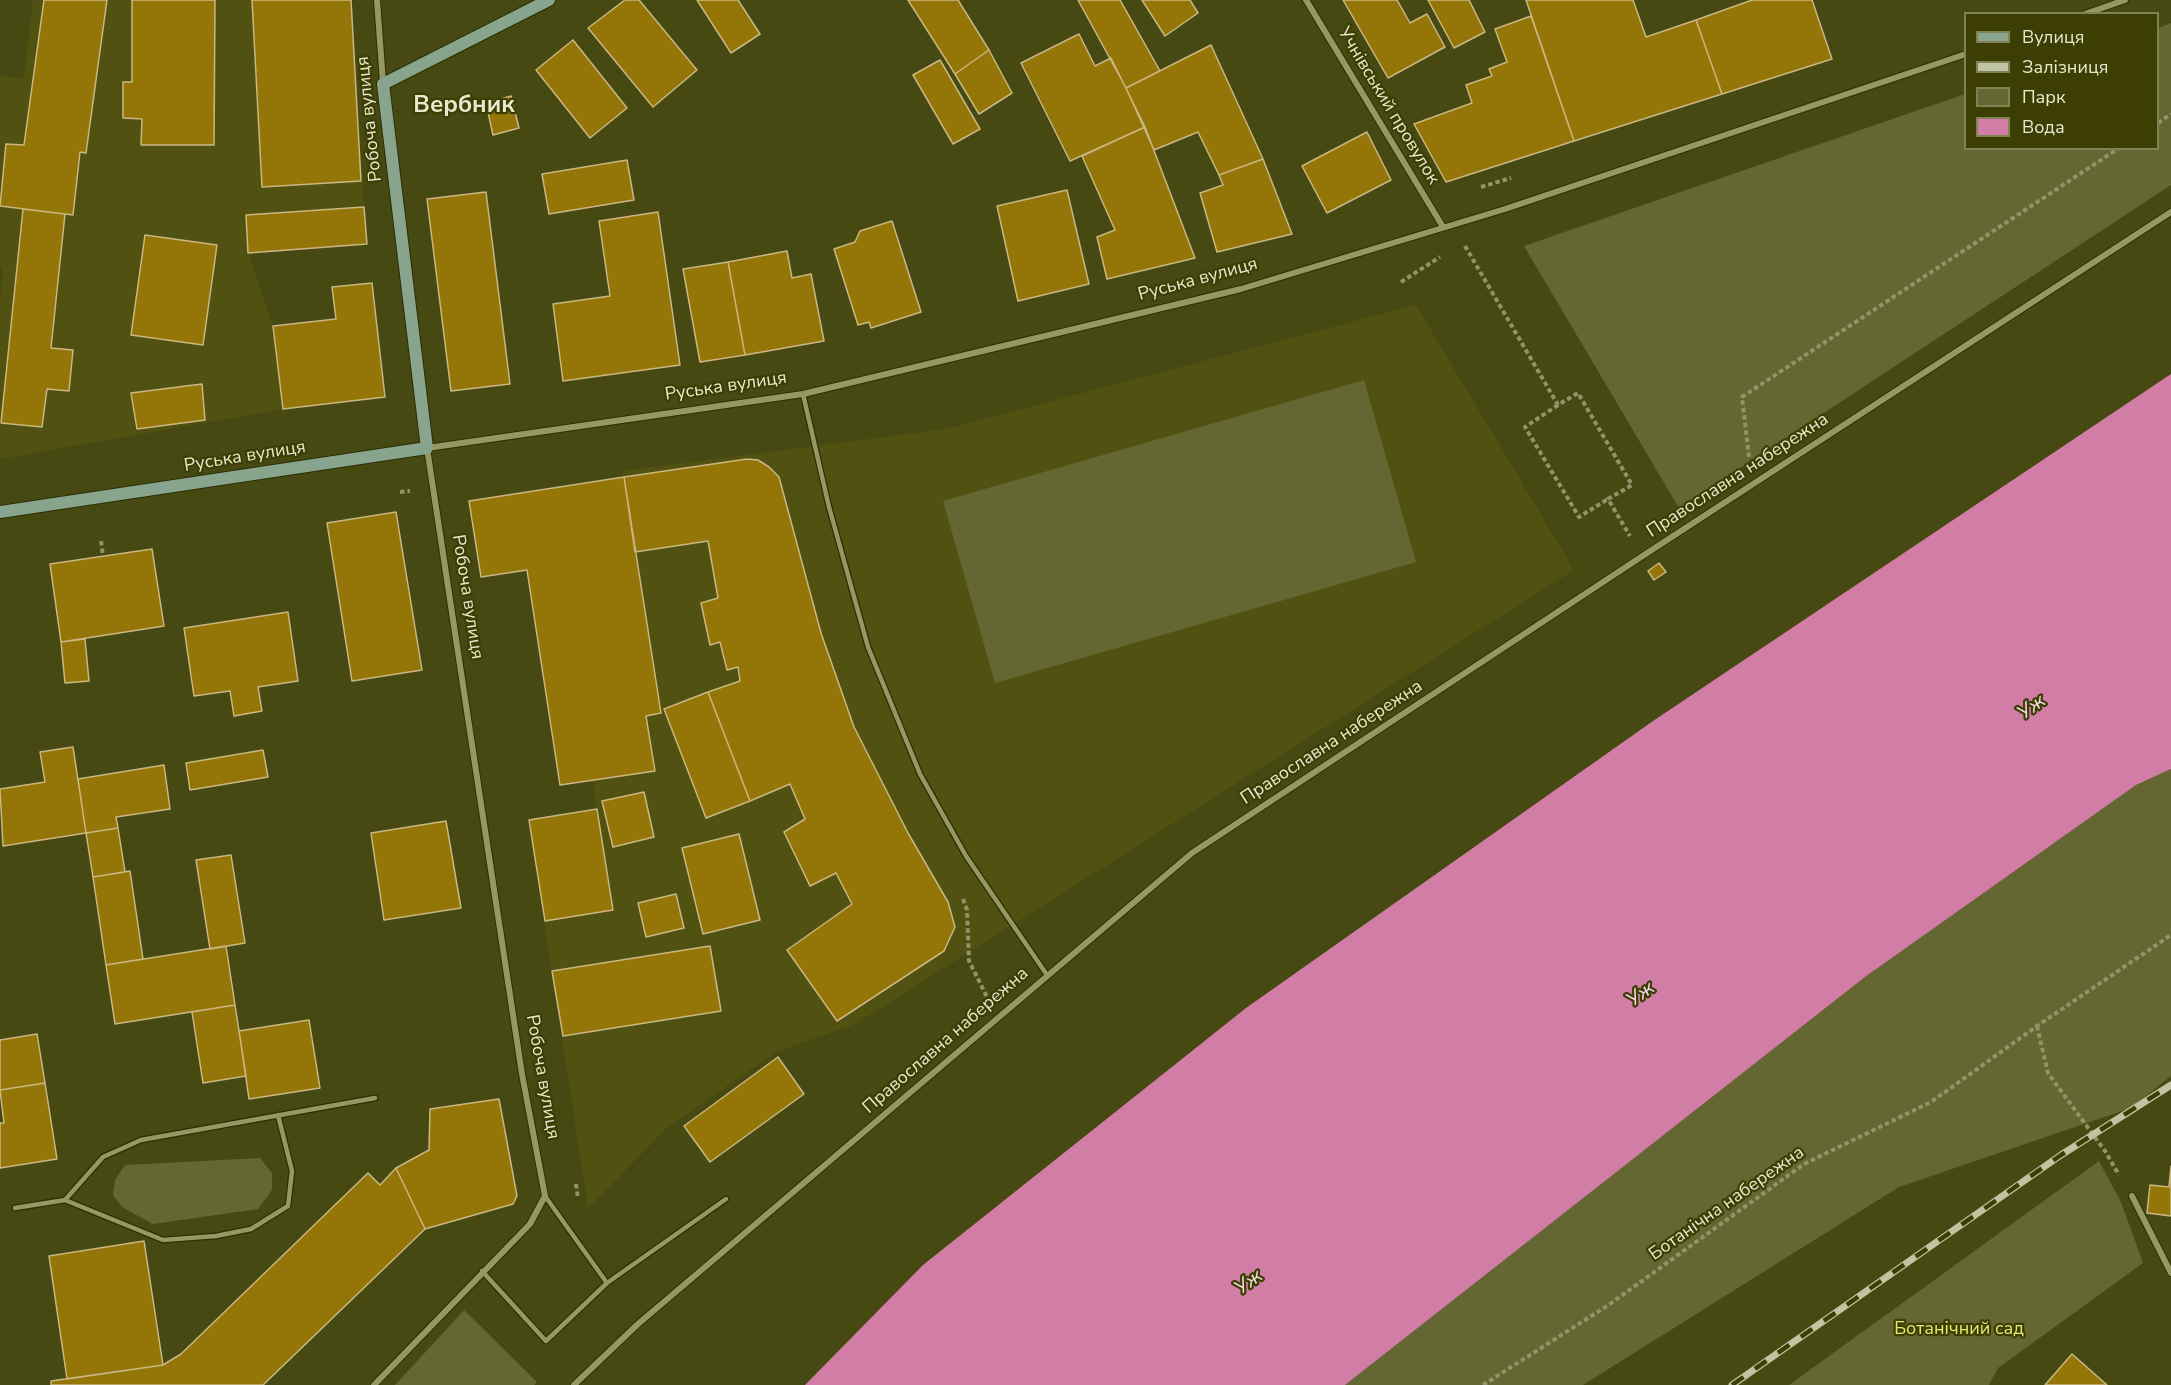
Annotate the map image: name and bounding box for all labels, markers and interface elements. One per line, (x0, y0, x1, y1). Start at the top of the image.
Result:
legend (1964, 12, 2159, 150)
street label: Учнівський провулок (1332, 23, 1444, 189)
text: Вулиця (2022, 25, 2084, 49)
street label: Робоча вулиця (353, 55, 387, 183)
text: Залізниця (2022, 55, 2108, 79)
text: Парк (2022, 85, 2065, 109)
district label: Вербник (413, 92, 515, 120)
text: Вода (2022, 115, 2065, 139)
street label: Руська вулиця (1136, 254, 1260, 306)
street label: Руська вулиця (664, 368, 788, 406)
street label: Православна набережна (1643, 409, 1833, 543)
street label: Руська вулиця (183, 437, 307, 477)
street label: Робоча вулиця (446, 533, 488, 661)
street label: Православна набережна (1237, 676, 1427, 810)
water label: Уж (2013, 690, 2051, 726)
street label: Православна набережна (859, 963, 1033, 1119)
water label: Уж (1622, 977, 1660, 1013)
street label: Робоча вулиця (520, 1013, 564, 1141)
street label: Ботанічна набережна (1645, 1142, 1809, 1266)
water label: Уж (1230, 1265, 1268, 1301)
park label: Ботанічний сад (1894, 1319, 2024, 1341)

